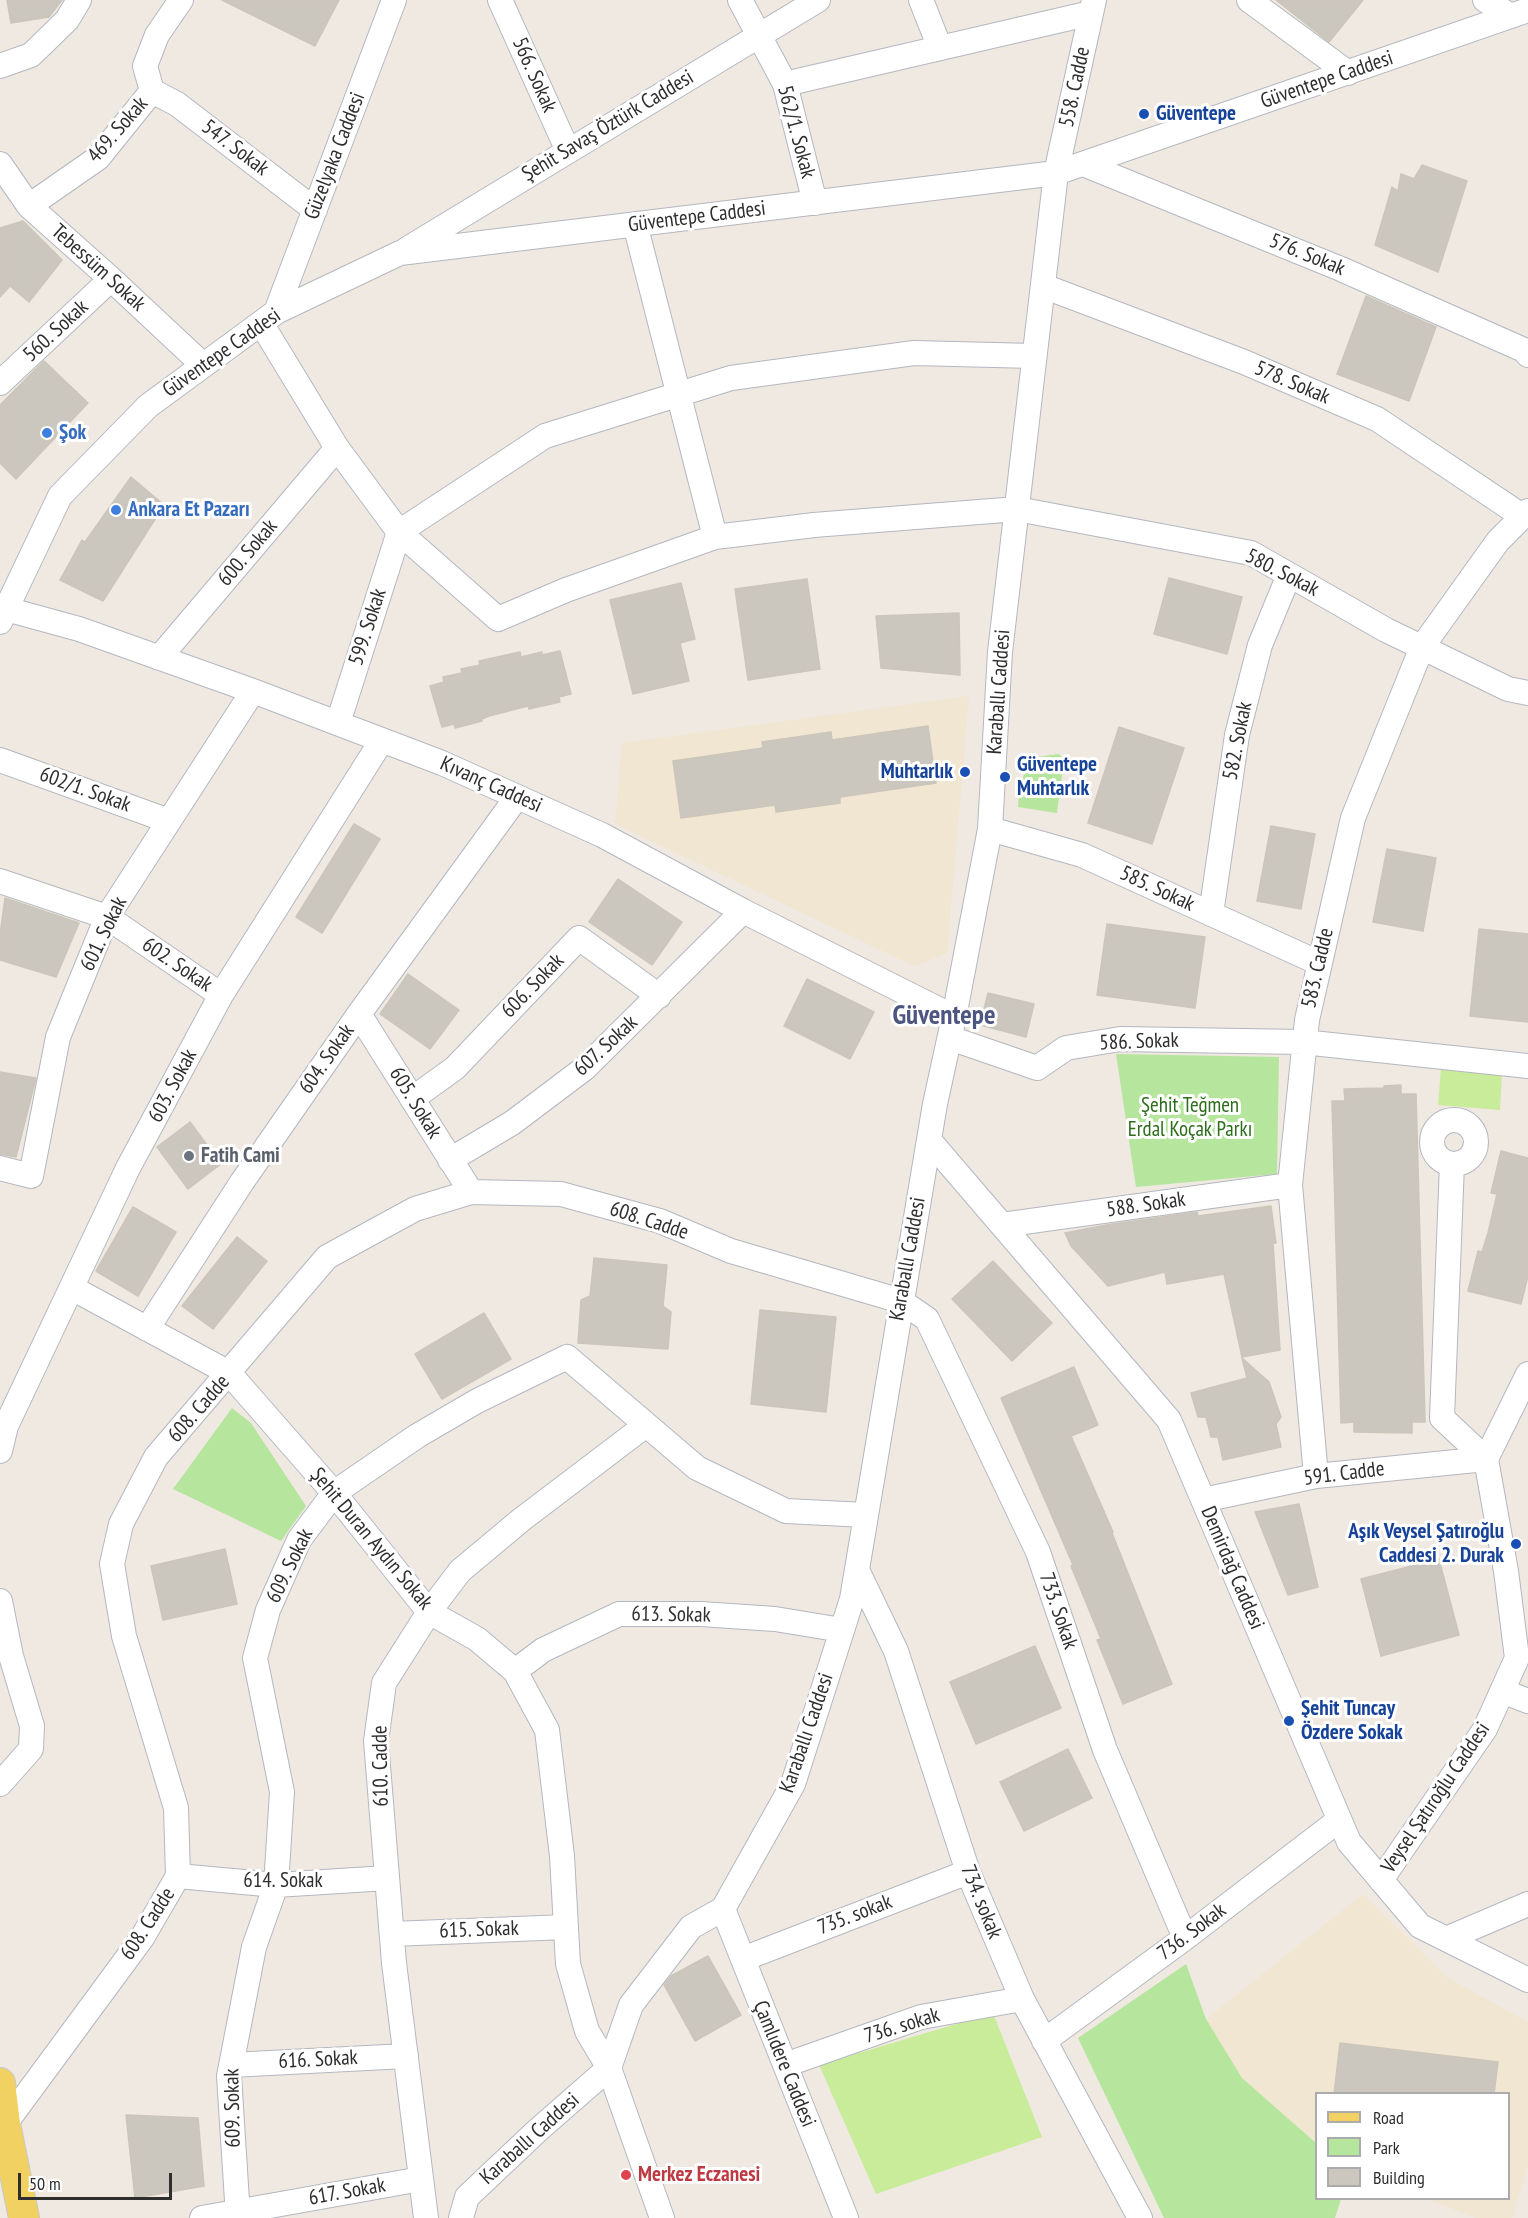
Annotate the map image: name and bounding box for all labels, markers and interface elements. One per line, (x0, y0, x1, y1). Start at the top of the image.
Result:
street label: 566. Sokak (506, 34, 562, 116)
street label: 558. Cadde (1054, 45, 1096, 129)
street label: Güventepe Caddesi (1258, 46, 1396, 114)
street label: Şehit Savaş Öztürk Caddesi (518, 65, 698, 187)
street label: 562/1. Sokak (772, 83, 820, 181)
street label: Güzelyaka Caddesi (299, 89, 371, 223)
street label: 469. Sokak (82, 92, 154, 168)
place label: Güventepe (1156, 101, 1236, 127)
marker: Güventepe (1137, 107, 1151, 121)
street label: 547. Sokak (197, 115, 273, 181)
street label: Güventepe Caddesi (627, 196, 767, 238)
street label: Tebessüm Sokak (46, 219, 150, 317)
street label: 576. Sokak (1266, 228, 1348, 282)
street label: 560. Sokak (18, 295, 94, 367)
street label: Güventepe Caddesi (158, 303, 286, 403)
street label: 578. Sokak (1251, 356, 1333, 410)
place label: Şok (59, 420, 86, 446)
marker: Şok (40, 426, 54, 440)
place label: Ankara Et Pazarı (128, 497, 250, 523)
marker: Ankara Et Pazarı (109, 503, 123, 517)
street label: 600. Sokak (213, 515, 283, 591)
street label: 580. Sokak (1241, 544, 1323, 602)
street label: 599. Sokak (344, 585, 392, 669)
street label: Karaballı Caddesi (982, 629, 1016, 755)
street label: 582. Sokak (1218, 700, 1258, 782)
street label: Kıvanç Caddesi (436, 751, 546, 819)
place label: Güventepe Muhtarlık (1017, 752, 1097, 802)
place label: Muhtarlık (881, 759, 953, 785)
street label: 602/1. Sokak (36, 762, 134, 818)
marker: Muhtarlık (958, 765, 972, 779)
marker: Güventepe Muhtarlık (998, 770, 1012, 784)
street label: 585. Sokak (1116, 861, 1198, 917)
street label: 601. Sokak (75, 893, 133, 975)
street label: 583. Cadde (1297, 926, 1339, 1010)
street label: 602. Sokak (137, 932, 217, 998)
street label: 606. Sokak (496, 949, 570, 1023)
district label: Güventepe (893, 1000, 995, 1032)
street label: 607. Sokak (569, 1010, 643, 1082)
street label: 604. Sokak (294, 1019, 360, 1099)
street label: 586. Sokak (1099, 1028, 1179, 1056)
street label: 603. Sokak (143, 1045, 203, 1127)
street label: 605. Sokak (383, 1063, 447, 1143)
park label: Şehit Teğmen Erdal Koçak Parkı (1128, 1093, 1252, 1143)
place label: Fatih Cami (201, 1143, 280, 1169)
marker: Fatih Cami (182, 1149, 196, 1163)
street label: 588. Sokak (1105, 1187, 1187, 1223)
street label: Karaballı Caddesi (885, 1195, 931, 1323)
street label: 608. Cadde (607, 1196, 691, 1246)
street label: 608. Cadde (163, 1370, 235, 1448)
street label: 591. Cadde (1302, 1457, 1386, 1491)
street label: Şehit Duran Aydın Sokak (304, 1463, 438, 1615)
street label: Demirdağ Caddesi (1195, 1503, 1269, 1633)
place label: Aşık Veysel Şatıroğlu Caddesi 2. Durak (1348, 1519, 1504, 1569)
street label: 609. Sokak (261, 1525, 319, 1607)
marker: Aşık Veysel Şatıroğlu Caddesi 2. Durak (1509, 1537, 1523, 1551)
street label: 733. Sokak (1033, 1569, 1083, 1653)
street label: 613. Sokak (631, 1602, 711, 1628)
street label: Karaballı Caddesi (775, 1670, 839, 1796)
place label: Şehit Tuncay Özdere Sokak (1301, 1696, 1403, 1746)
marker: Şehit Tuncay Özdere Sokak (1282, 1714, 1296, 1728)
street label: Veysel Şatıroğlu Caddesi (1376, 1718, 1496, 1878)
street label: 610. Cadde (368, 1725, 394, 1807)
street label: 734. sokak (955, 1861, 1007, 1943)
street label: 614. Sokak (243, 1868, 323, 1894)
street label: 608. Cadde (115, 1883, 181, 1965)
street label: 735. sokak (814, 1889, 896, 1941)
street label: 736. Sokak (1153, 1898, 1231, 1966)
street label: 615. Sokak (439, 1916, 519, 1944)
street label: Çamlıdere Caddesi (747, 1997, 821, 2131)
street label: 736. sokak (861, 2003, 943, 2049)
street label: 616. Sokak (278, 2045, 358, 2075)
street label: 609. Sokak (220, 2068, 246, 2148)
street label: Karaballı Caddesi (475, 2088, 585, 2190)
legend (1315, 2092, 1510, 2200)
text: Road (1373, 2106, 1404, 2129)
text: Park (1373, 2136, 1400, 2159)
scale bar (21, 2161, 176, 2199)
place label: Merkez Eczanesi (638, 2162, 760, 2188)
text: Building (1373, 2166, 1425, 2189)
marker: Merkez Eczanesi (619, 2168, 633, 2182)
text: 50 m (29, 2172, 61, 2195)
street label: 617. Sokak (307, 2173, 387, 2211)

